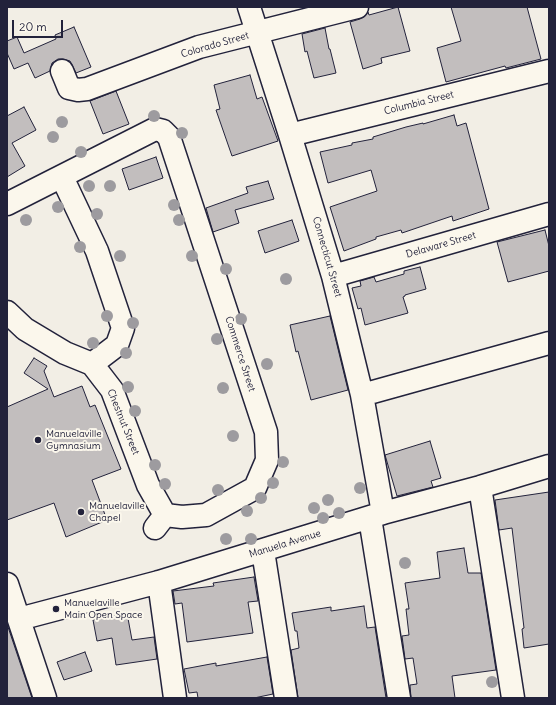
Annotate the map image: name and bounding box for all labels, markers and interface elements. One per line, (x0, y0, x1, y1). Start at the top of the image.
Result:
scale bar (14, 12, 65, 38)
text: 20 m (19, 19, 47, 34)
street label: Colorado Street (180, 30, 250, 60)
street label: Columbia Street (383, 89, 455, 117)
street label: Connecticut Street (310, 215, 344, 299)
street label: Delaware Street (405, 229, 477, 261)
street label: Commerce Street (222, 315, 258, 393)
street label: Chestnut Street (104, 387, 142, 457)
place label: Manuelaville Gymnasium (46, 428, 102, 452)
marker: Manuelaville Gymnasium (33, 435, 43, 445)
place label: Manuelaville Chapel (89, 500, 145, 524)
marker: Manuelaville Chapel (76, 507, 86, 517)
street label: Manuela Avenue (248, 527, 322, 561)
place label: Manuelaville Main Open Space (64, 597, 142, 620)
marker: Manuelaville Main Open Space (51, 604, 61, 614)

